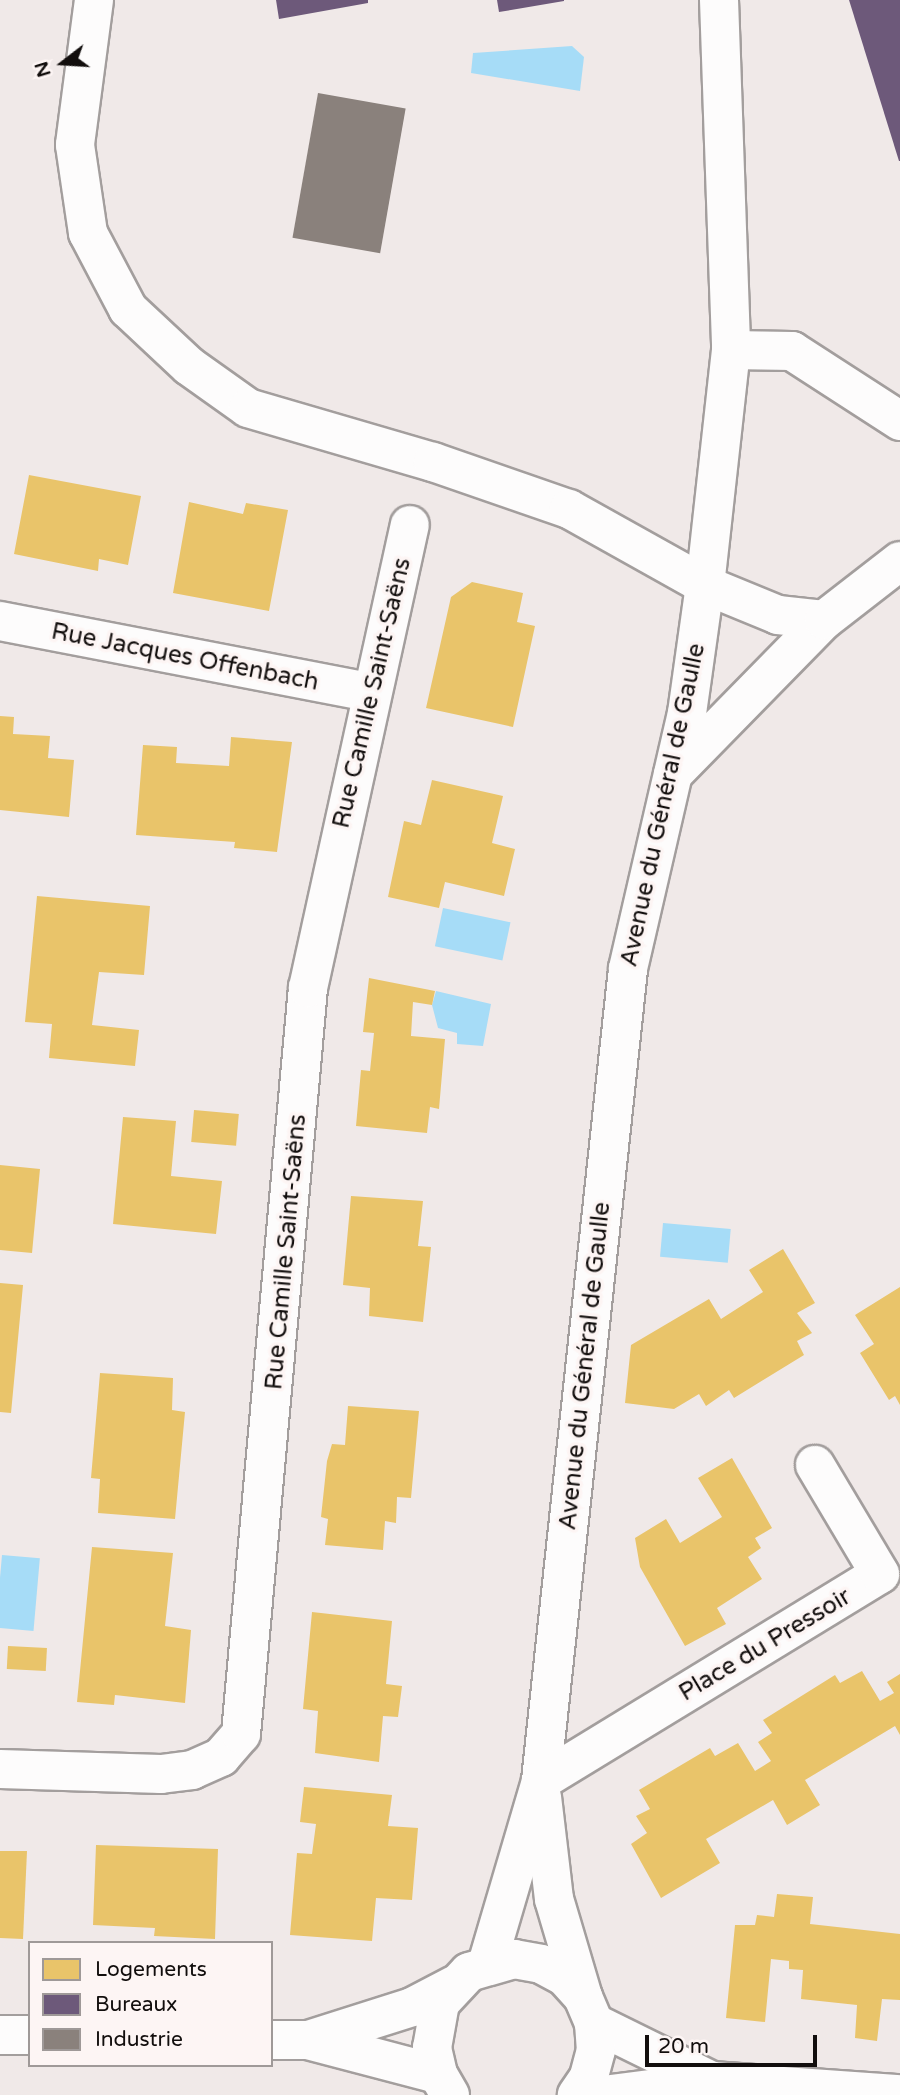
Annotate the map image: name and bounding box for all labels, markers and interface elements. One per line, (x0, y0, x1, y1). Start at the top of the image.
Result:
north arrow (28, 28, 98, 98)
text: N (30, 59, 56, 80)
street label: Rue Camille Saint-Saëns (327, 555, 417, 831)
street label: Rue Jacques Offenbach (49, 617, 321, 697)
street label: Avenue du Général de Gaulle (615, 641, 711, 969)
street label: Rue Camille Saint-Saëns (260, 1113, 312, 1391)
street label: Avenue du Général de Gaulle (553, 1201, 617, 1531)
street label: Place du Pressoir (674, 1582, 856, 1708)
legend (28, 1941, 273, 2067)
text: Logements (95, 1957, 207, 1982)
text: Bureaux (95, 1992, 177, 2017)
scale bar (648, 2022, 820, 2066)
text: Industrie (95, 2027, 183, 2052)
text: 20 m (658, 2034, 709, 2059)

